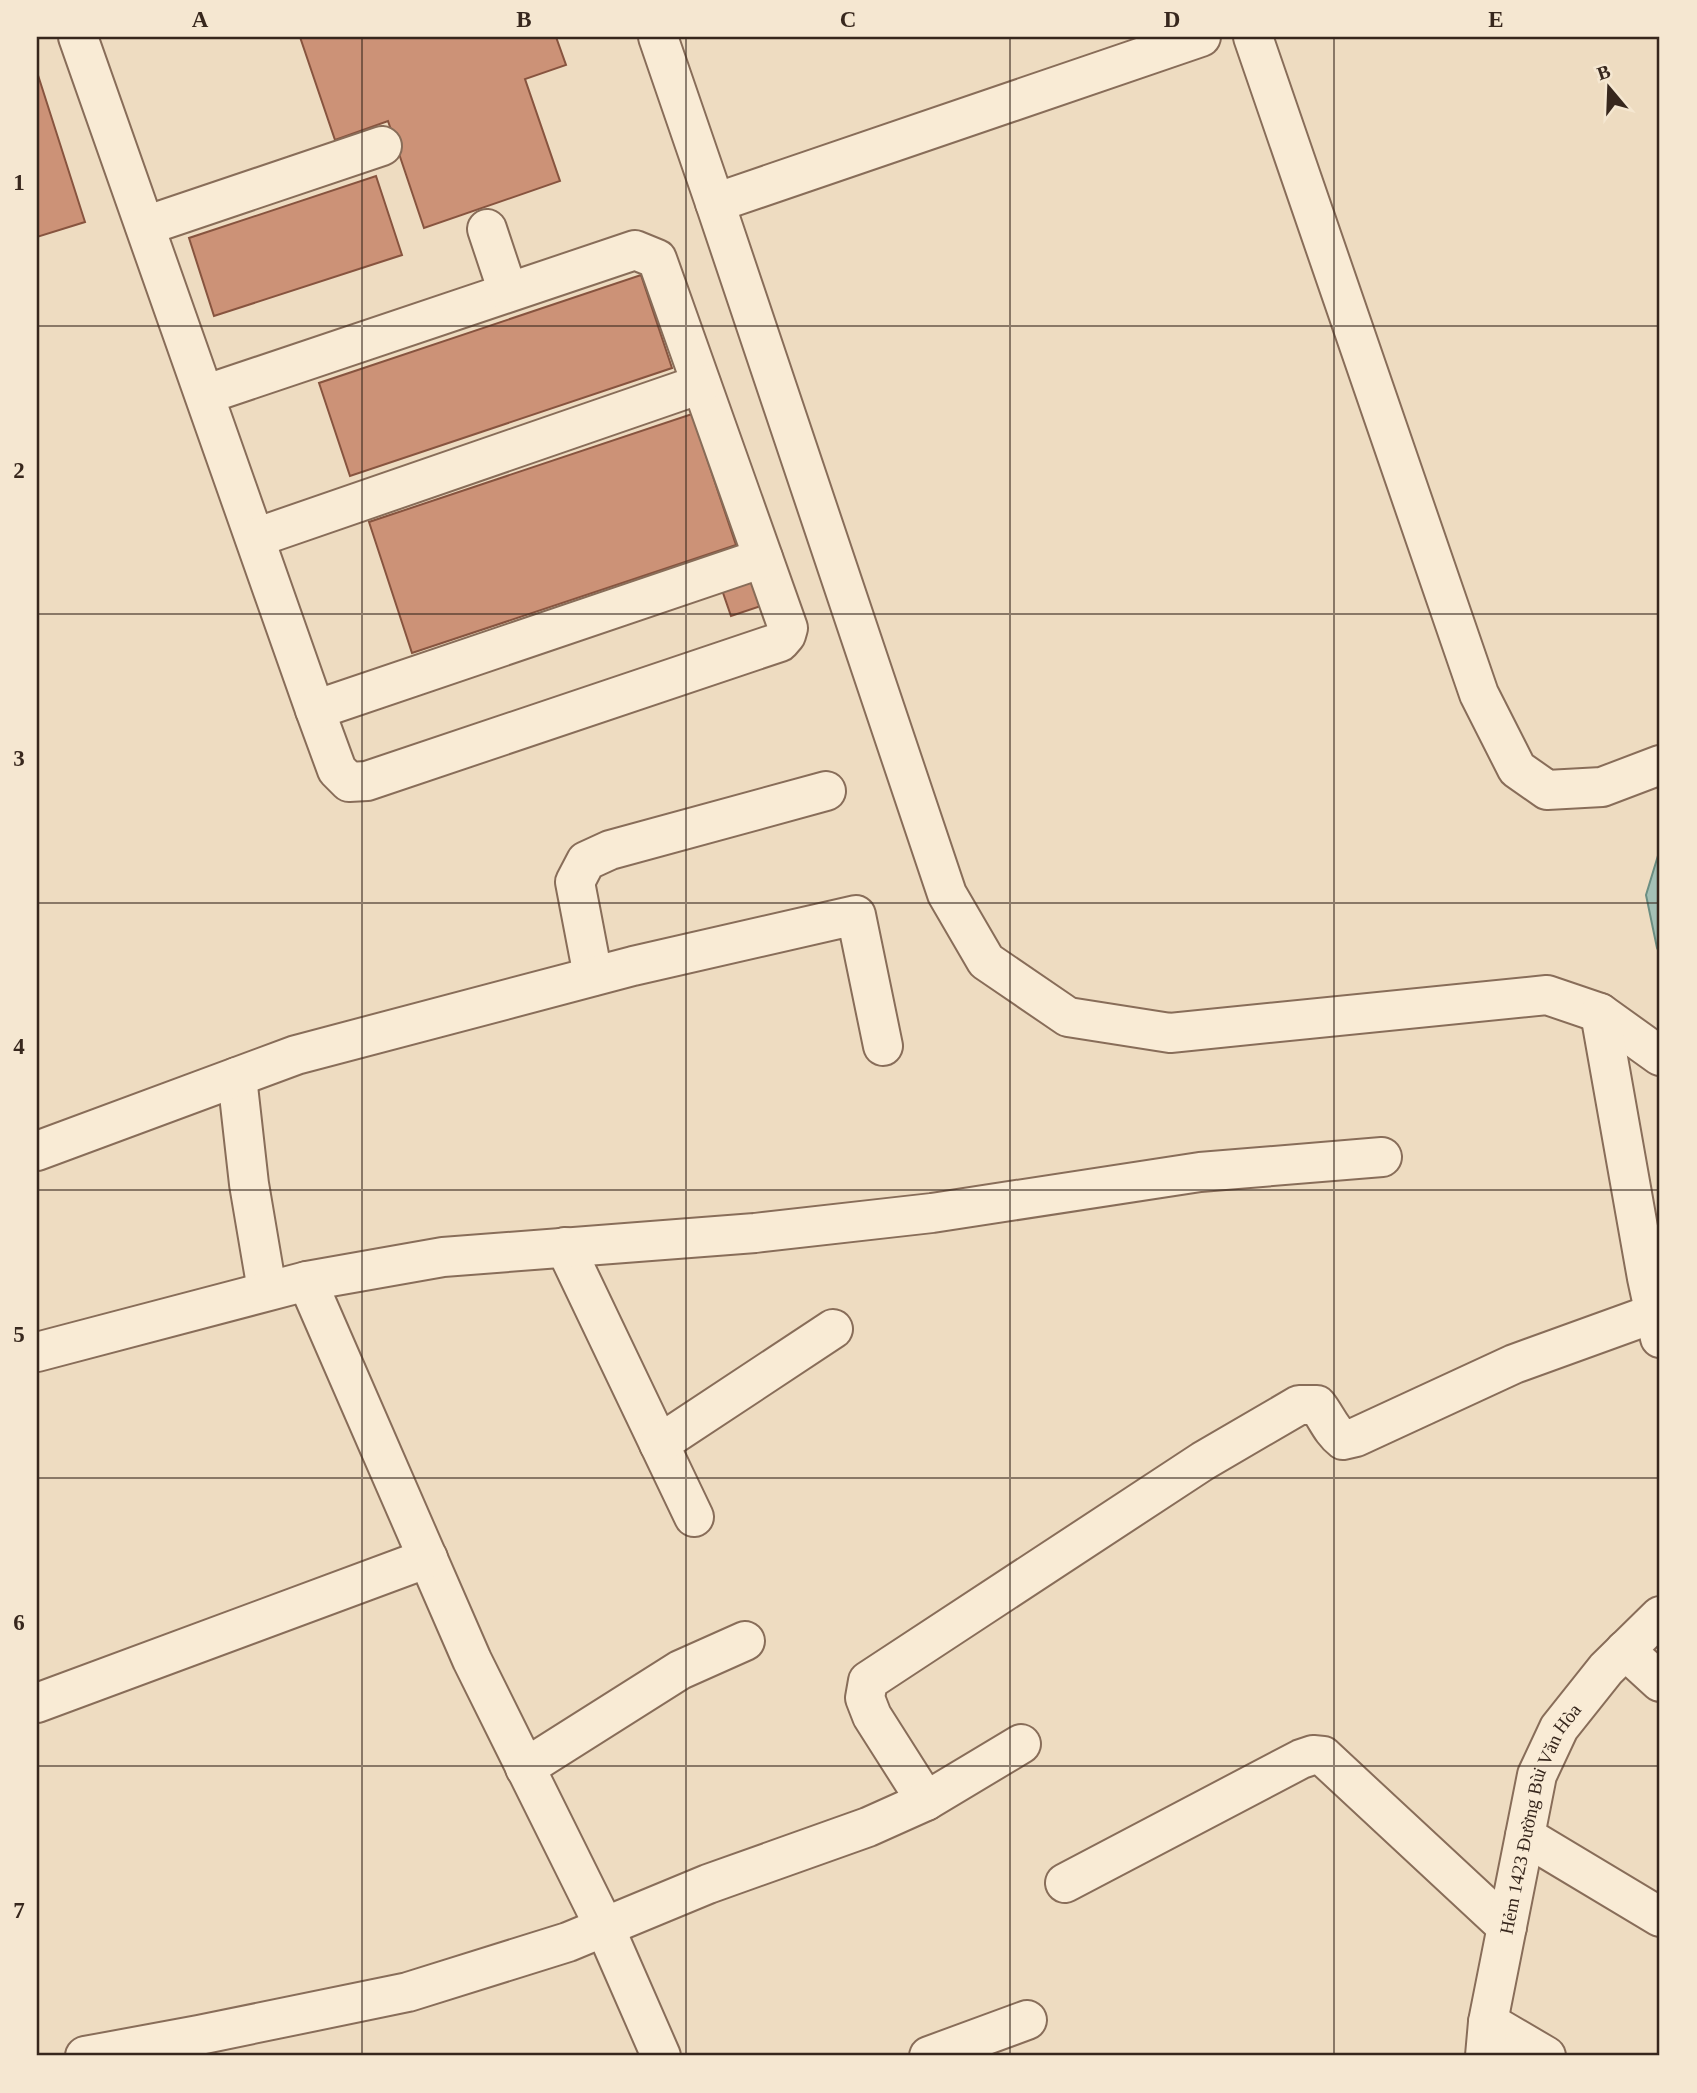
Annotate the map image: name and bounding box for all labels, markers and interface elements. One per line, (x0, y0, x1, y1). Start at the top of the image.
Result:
text: A (192, 7, 209, 32)
text: B (516, 7, 532, 32)
text: C (840, 7, 856, 32)
text: D (1164, 7, 1180, 32)
text: E (1488, 7, 1504, 32)
north arrow (1574, 52, 1644, 122)
text: B (1594, 60, 1613, 84)
text: 1 (13, 170, 25, 195)
text: 2 (13, 458, 25, 483)
text: 3 (13, 746, 25, 771)
text: 4 (13, 1034, 25, 1059)
text: 5 (13, 1322, 25, 1347)
text: 6 (13, 1610, 25, 1635)
street label: Hẻm 1423 Đường Bùi Văn Hòa (1496, 1699, 1586, 1936)
text: 7 (13, 1898, 25, 1923)

